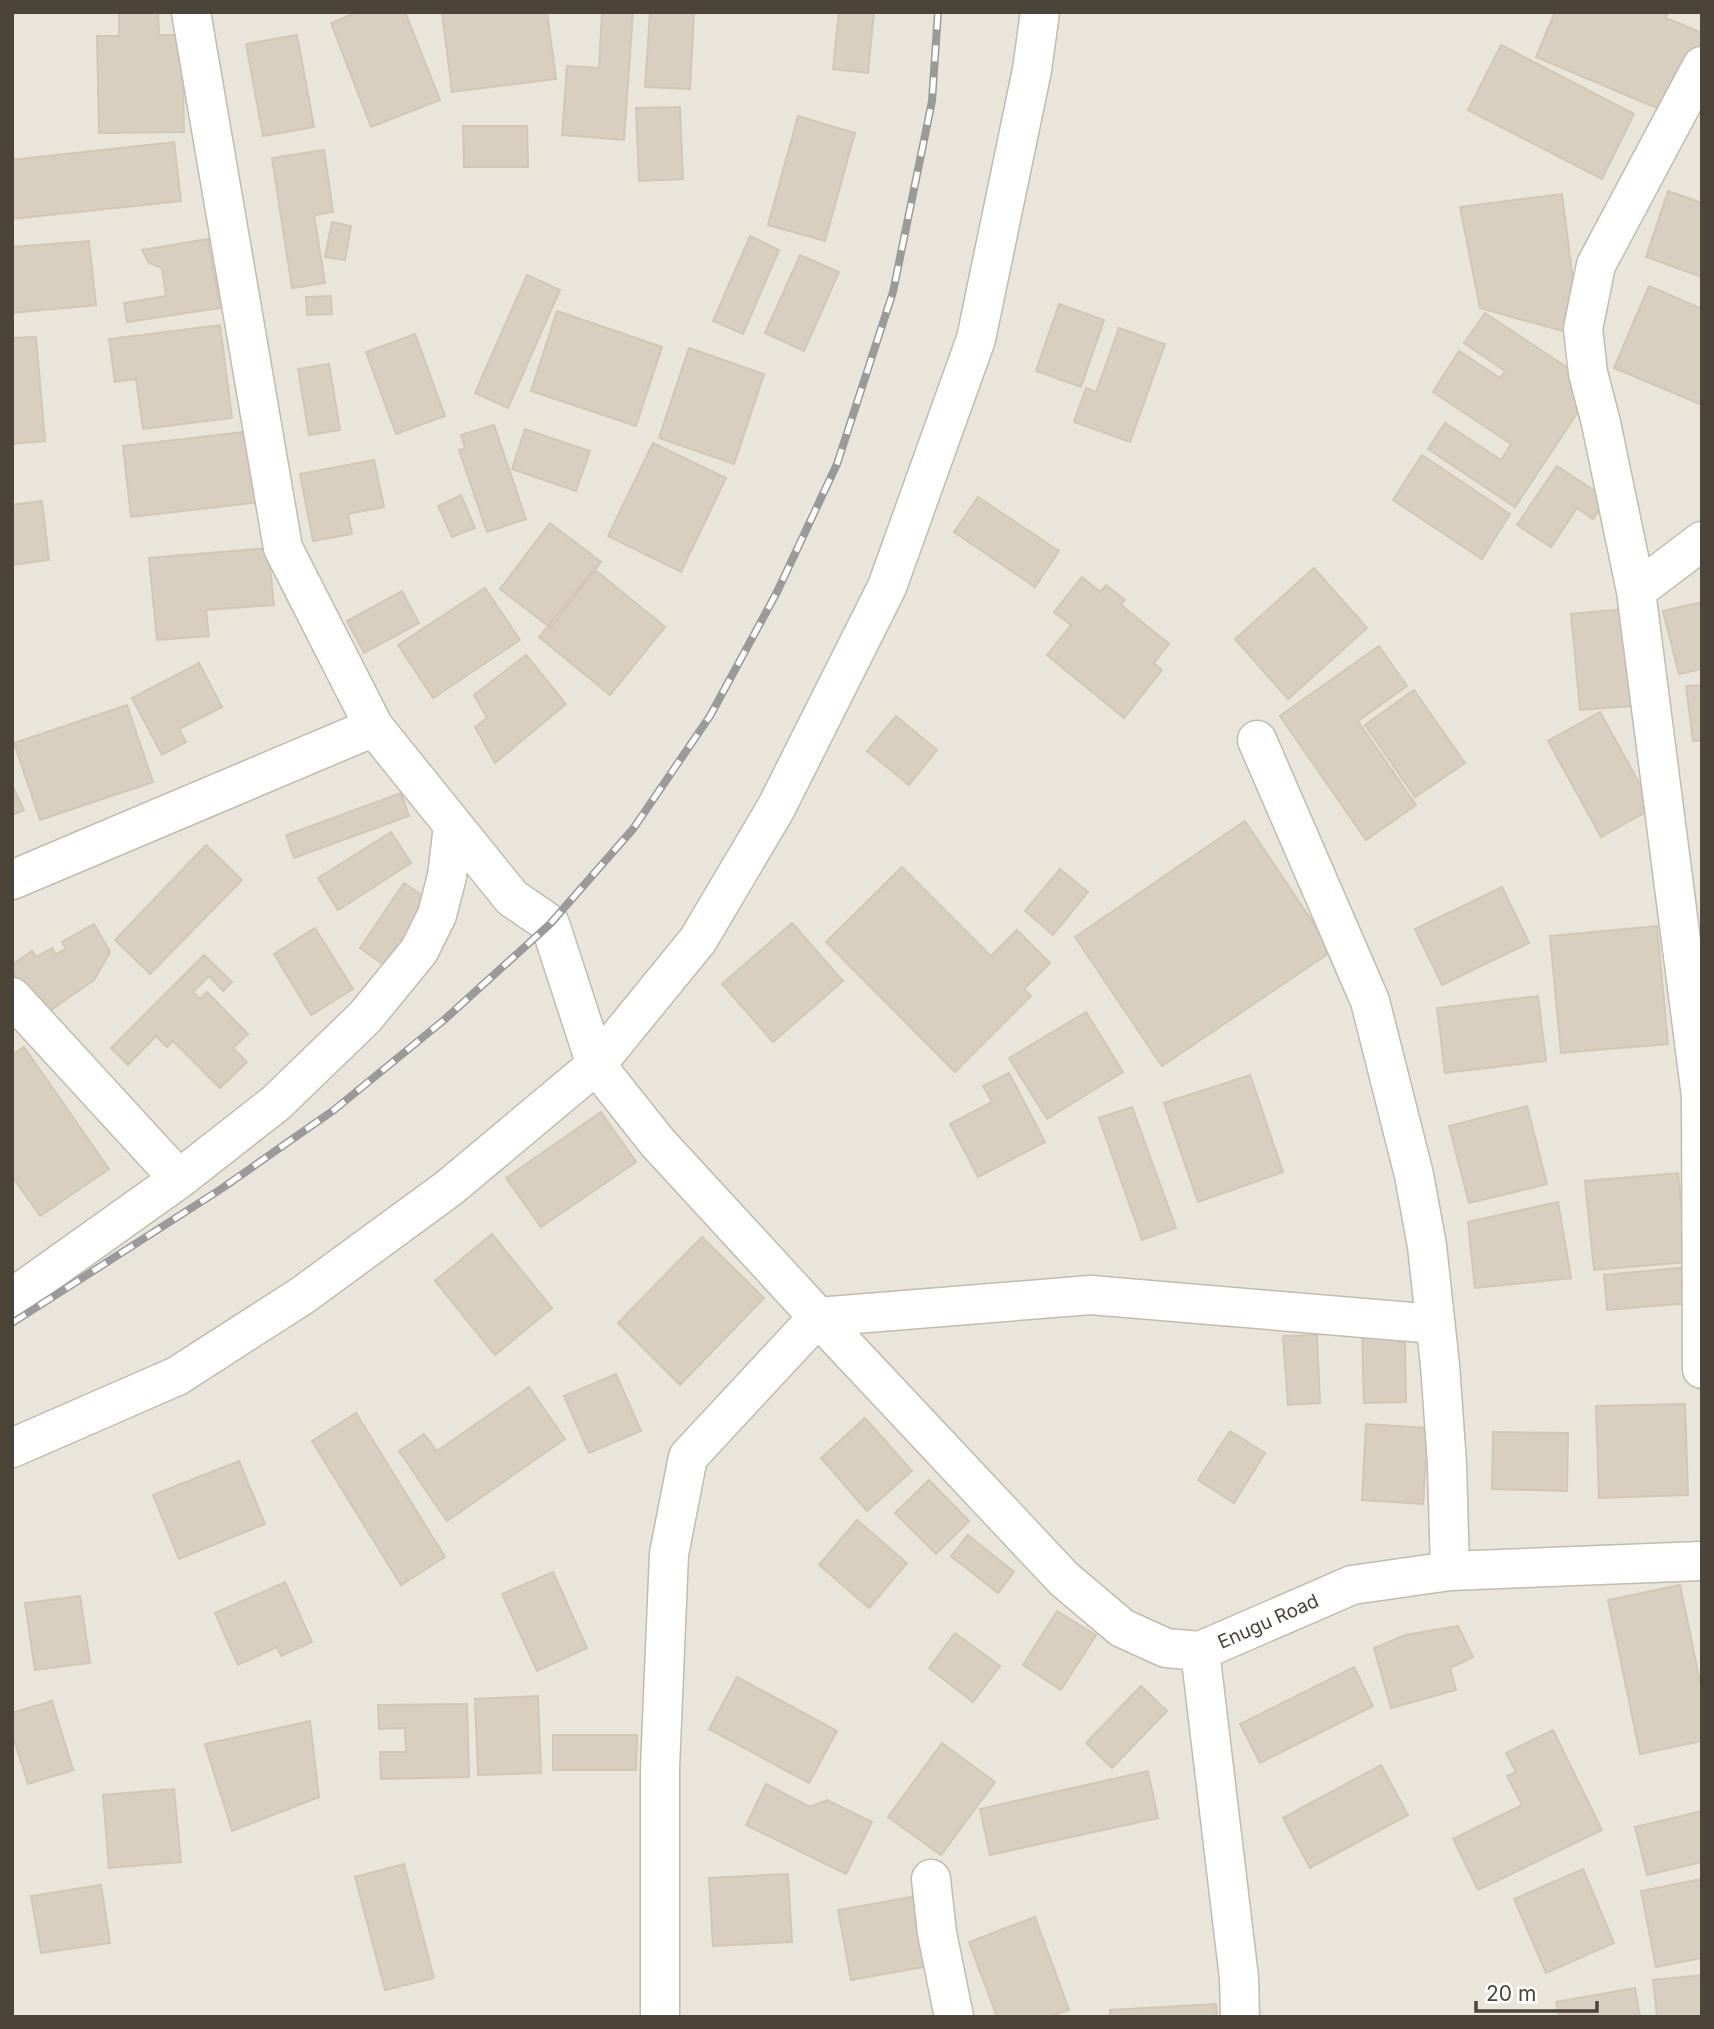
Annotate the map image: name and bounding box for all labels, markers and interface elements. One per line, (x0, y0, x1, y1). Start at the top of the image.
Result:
street label: Enugu Road (1214, 1589, 1322, 1654)
scale bar (1476, 1969, 1597, 2013)
text: 20 m (1486, 1981, 1536, 2006)

